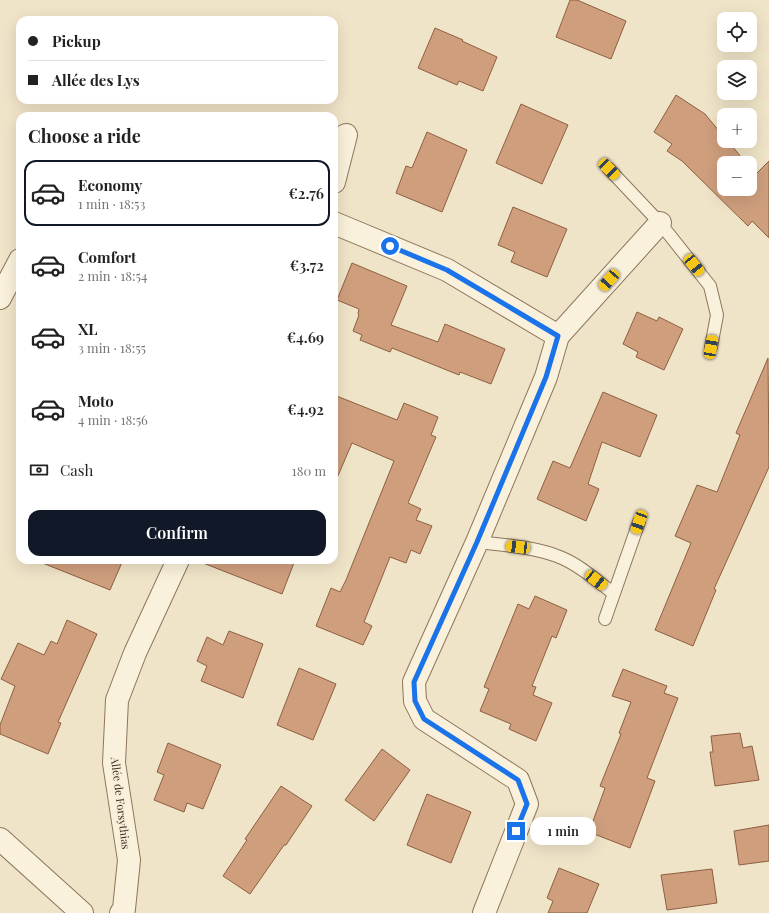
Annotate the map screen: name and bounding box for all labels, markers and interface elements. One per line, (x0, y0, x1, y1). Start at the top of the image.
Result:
map controls (717, 12, 757, 196)
button: locate (717, 12, 757, 52)
text: Pickup (52, 31, 101, 51)
button: layers (717, 60, 757, 100)
text: Allée des Lys (52, 70, 140, 90)
button: + (717, 108, 757, 148)
text: Choose a ride (28, 124, 141, 148)
car (596, 156, 622, 182)
button: − (717, 156, 757, 196)
icon: car (30, 175, 66, 211)
text: Economy (78, 175, 142, 195)
text: €2.76 (288, 183, 324, 203)
text: 1 min · 18:53 (78, 195, 145, 212)
route start (381, 237, 399, 255)
icon: car (30, 247, 66, 283)
text: Comfort (78, 247, 136, 267)
car (682, 252, 706, 278)
text: €3.72 (290, 255, 324, 275)
text: 2 min · 18:54 (78, 267, 147, 284)
car (597, 267, 621, 293)
icon: car (30, 319, 66, 355)
text: XL (78, 319, 98, 339)
text: €4.69 (287, 327, 324, 347)
car (703, 334, 719, 360)
text: 3 min · 18:55 (78, 339, 146, 356)
icon: car (30, 391, 66, 427)
text: Moto (78, 391, 114, 411)
text: €4.92 (287, 399, 324, 419)
text: 4 min · 18:56 (78, 411, 148, 428)
icon: cash (28, 459, 50, 481)
text: Cash (60, 460, 93, 480)
text: 180 m (292, 462, 326, 479)
car (629, 509, 649, 535)
button: Confirm (28, 510, 326, 556)
car (505, 540, 531, 554)
car (583, 568, 609, 592)
street label: Allée de Forsythias (108, 755, 134, 850)
callout: 1 min (530, 817, 596, 845)
route end (507, 822, 525, 840)
text: 1 min (547, 822, 579, 839)

